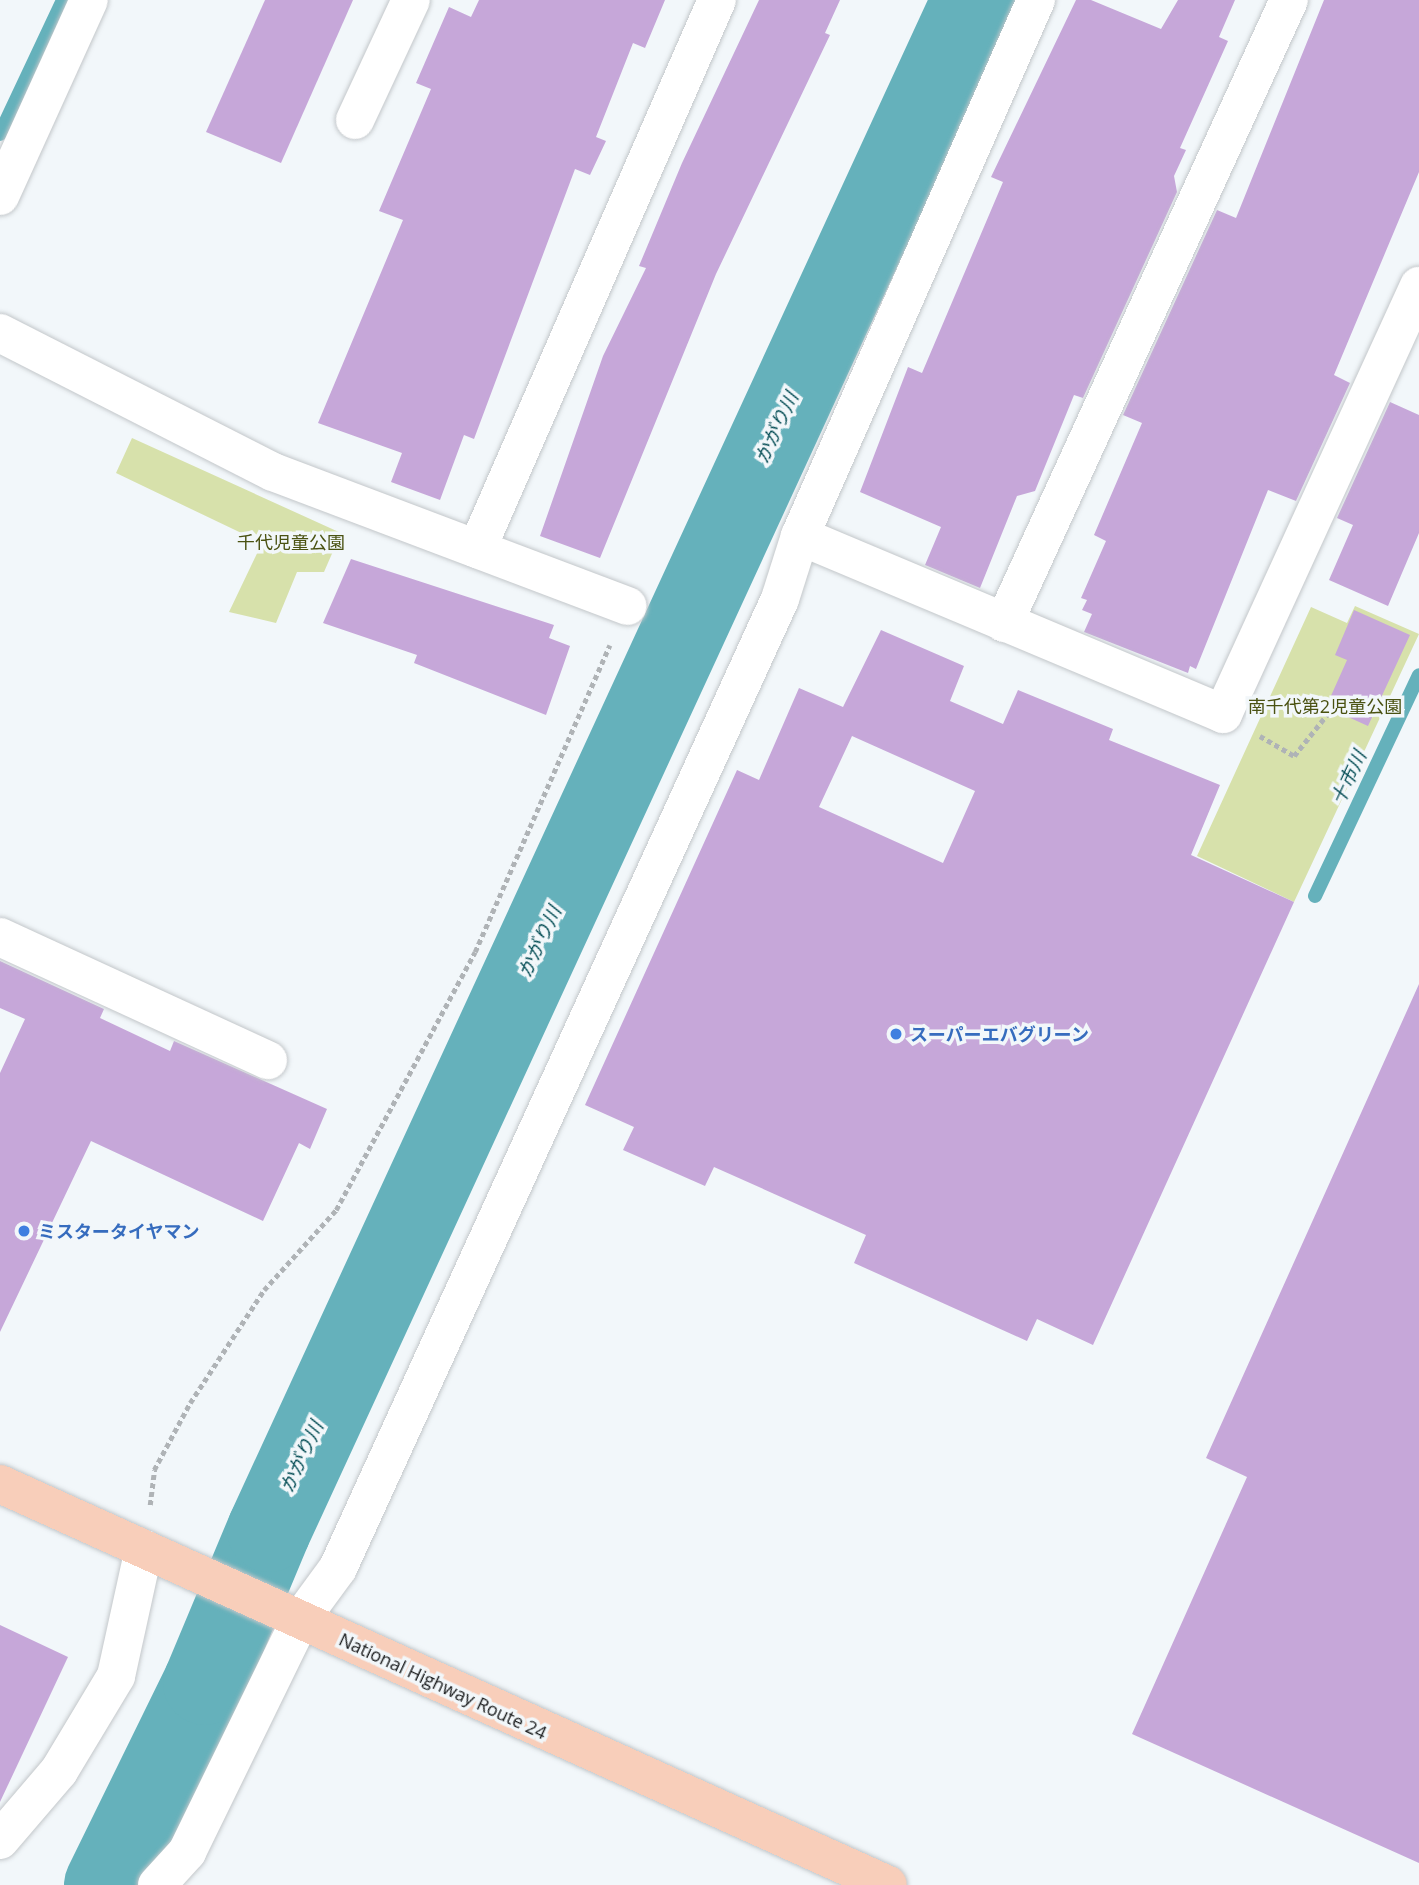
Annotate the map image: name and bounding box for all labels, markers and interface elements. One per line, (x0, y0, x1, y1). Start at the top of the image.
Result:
water label: かがり川 (751, 389, 803, 467)
park label: 千代児童公園 (237, 531, 345, 553)
park label: 南千代第2児童公園 (1248, 695, 1402, 717)
water label: 十市川 (1327, 747, 1371, 809)
water label: かがり川 (514, 903, 566, 981)
place label: スーパーエバグリーン (910, 1023, 1090, 1045)
marker: スーパーエバグリーン (888, 1026, 904, 1042)
place label: ミスタータイヤマン (38, 1220, 200, 1242)
marker: ミスタータイヤマン (16, 1223, 32, 1239)
water label: かがり川 (276, 1418, 328, 1496)
street label: National Highway Route 24 (336, 1628, 550, 1744)

